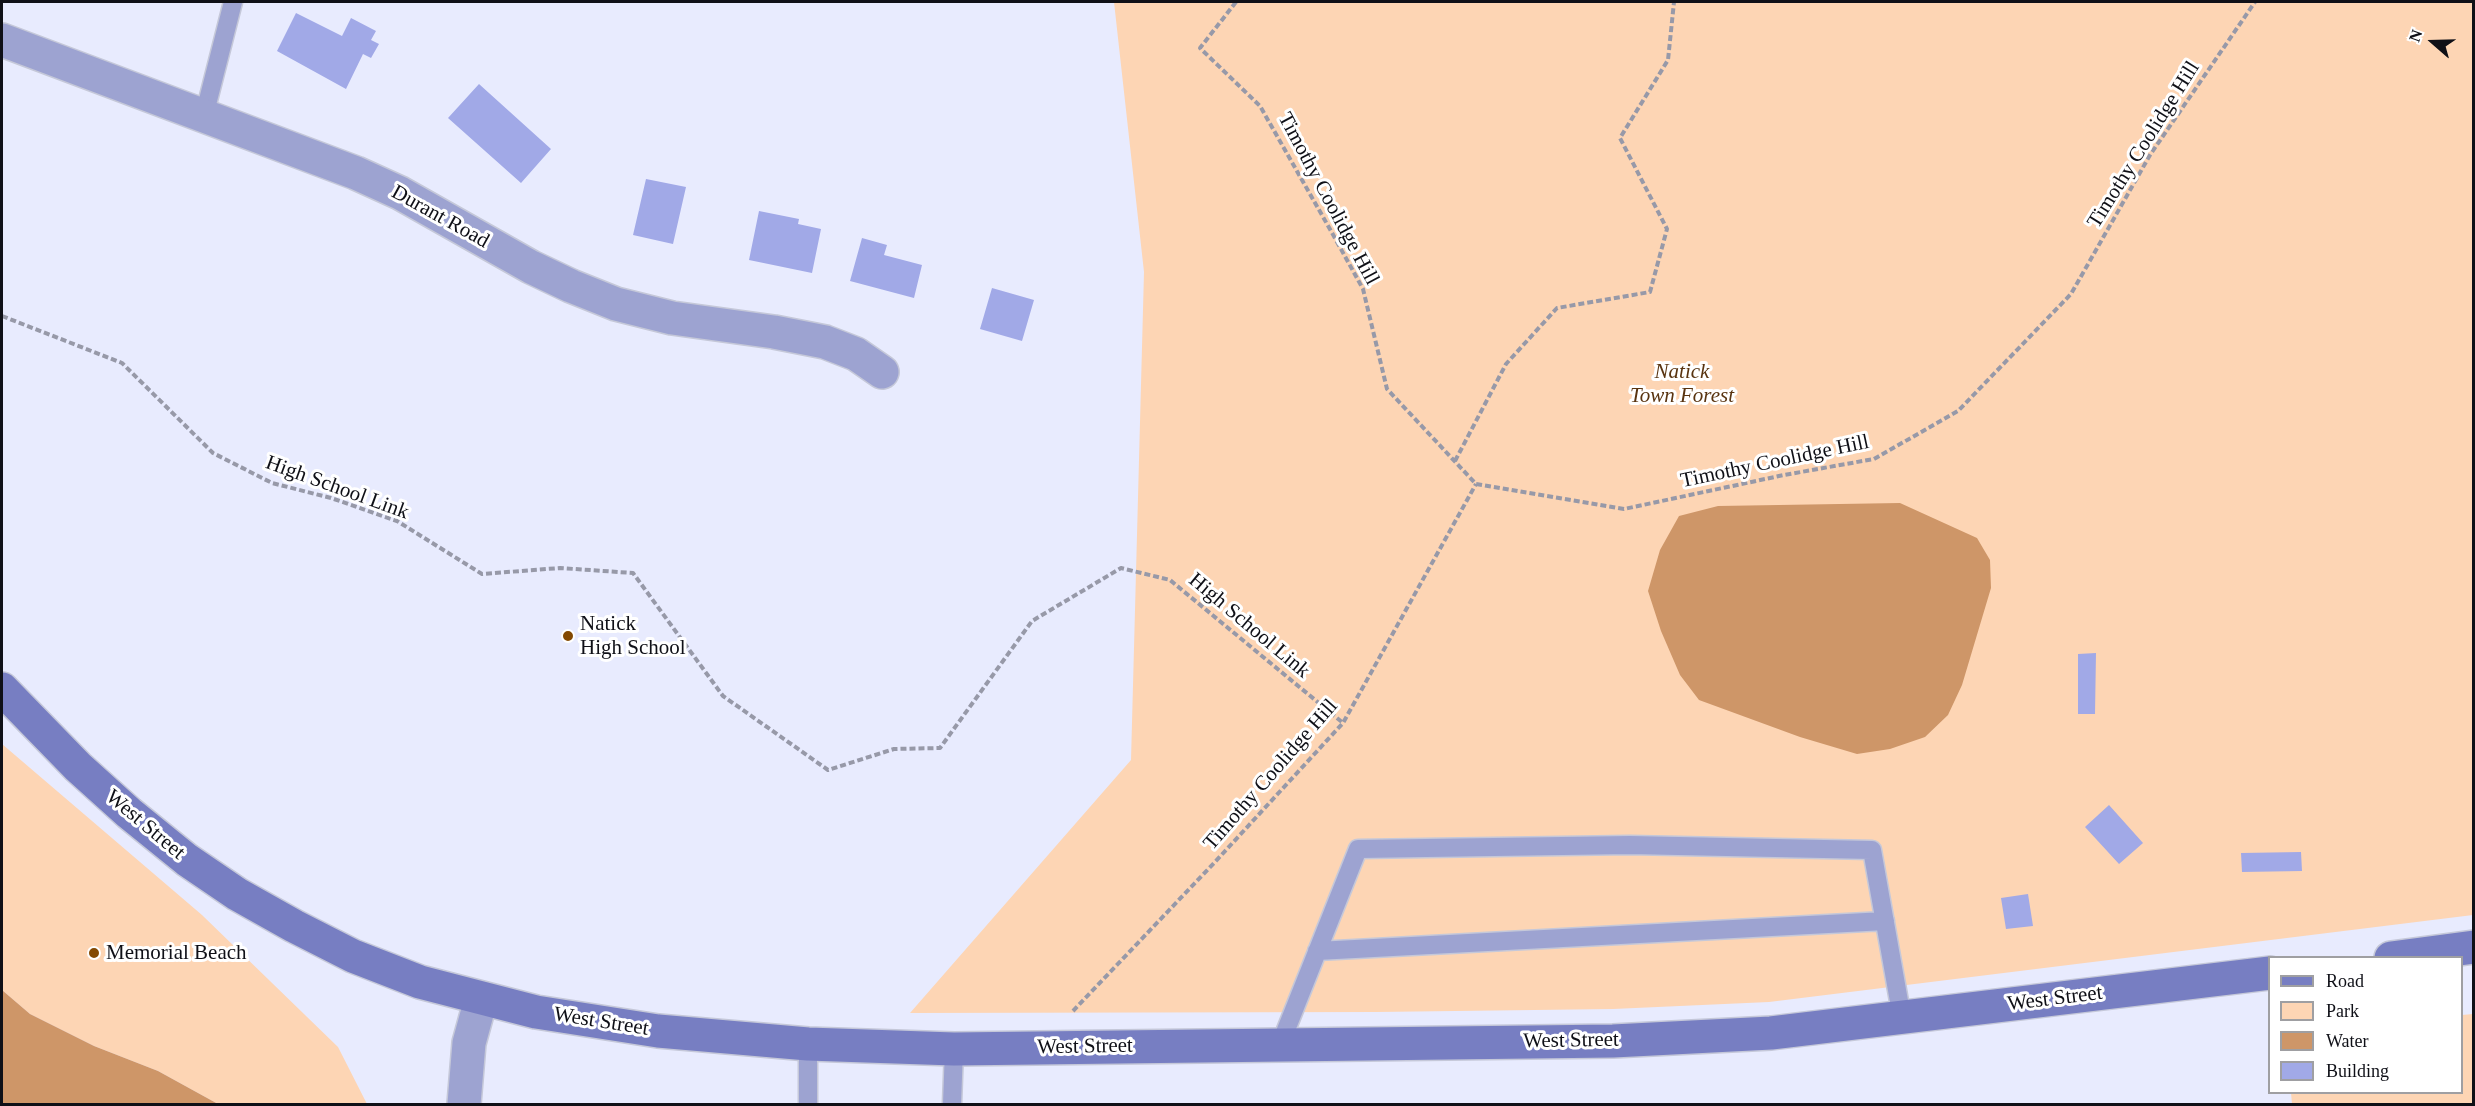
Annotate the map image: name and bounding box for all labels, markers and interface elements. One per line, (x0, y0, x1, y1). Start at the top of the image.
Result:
north arrow (2403, 12, 2463, 72)
text: N (2406, 27, 2426, 44)
street label: Timothy Coolidge Hill (2083, 57, 2205, 233)
street label: Timothy Coolidge Hill (1272, 108, 1384, 290)
street label: Durant Road (387, 180, 493, 254)
park label: Natick Town Forest (1630, 359, 1734, 409)
street label: Timothy Coolidge Hill (1679, 430, 1871, 494)
street label: High School Link (262, 450, 412, 526)
street label: High School Link (1183, 568, 1315, 684)
place label: Natick High School (580, 611, 686, 661)
marker: Natick High School (561, 629, 575, 643)
street label: Timothy Coolidge Hill (1199, 694, 1343, 856)
street label: West Street (100, 785, 190, 865)
place label: Memorial Beach (106, 940, 247, 966)
marker: Memorial Beach (87, 946, 101, 960)
legend (2268, 956, 2463, 1094)
text: Road (2326, 971, 2364, 991)
street label: West Street (2006, 981, 2104, 1017)
text: Park (2326, 1001, 2359, 1021)
street label: West Street (552, 1002, 650, 1042)
street label: West Street (1523, 1028, 1619, 1054)
text: Water (2326, 1031, 2369, 1051)
street label: West Street (1037, 1034, 1133, 1060)
text: Building (2326, 1061, 2389, 1081)

